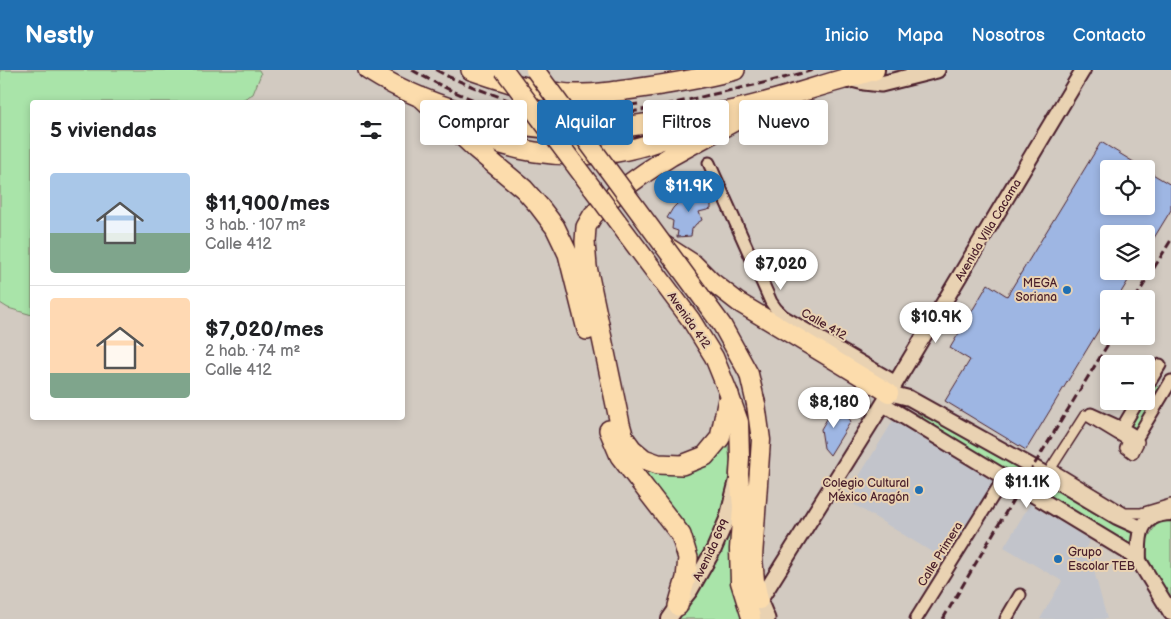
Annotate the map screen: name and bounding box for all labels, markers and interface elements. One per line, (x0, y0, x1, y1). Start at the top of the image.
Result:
text: Nestly (25, 21, 94, 50)
text: Inicio (825, 25, 869, 46)
text: Mapa (897, 25, 943, 46)
text: Nosotros (971, 25, 1045, 46)
text: Contacto (1073, 25, 1146, 46)
chip: Comprar (420, 100, 527, 145)
chip: Alquilar (537, 100, 633, 145)
chip: Filtros (643, 100, 729, 145)
chip: Nuevo (739, 100, 828, 145)
icon: filters (357, 116, 385, 144)
text: 5 viviendas (50, 118, 156, 143)
map controls (1100, 160, 1155, 410)
button: locate (1100, 160, 1155, 215)
pin: $11.9K (648, 170, 730, 213)
street label: Avenida Villa Cacama (952, 176, 1025, 284)
text: $11.9K (665, 177, 713, 196)
text: $11,900/mes (205, 191, 330, 216)
icon: home (90, 193, 150, 253)
text: 3 hab. · 107 m² (205, 216, 306, 235)
button: layers (1100, 225, 1155, 280)
text: Calle 412 (205, 235, 272, 254)
pin: $7,020 (740, 248, 822, 291)
text: $7,020 (755, 255, 807, 274)
place label: MEGA Soriana (1015, 276, 1058, 305)
marker: MEGA Soriana (1061, 284, 1073, 296)
street label: Avenida 412 (664, 289, 713, 351)
button: + (1100, 290, 1155, 345)
pin: $10.9K (895, 302, 977, 344)
street label: Calle 412 (798, 305, 849, 343)
text: $10.9K (910, 308, 962, 327)
text: $7,020/mes (205, 317, 324, 342)
icon: home (90, 318, 150, 378)
text: 2 hab. · 74 m² (205, 342, 300, 361)
button: − (1100, 355, 1155, 410)
text: Calle 412 (205, 361, 272, 380)
pin: $8,180 (793, 386, 875, 429)
text: $8,180 (809, 393, 859, 412)
pin: $11.1K (986, 466, 1068, 509)
text: $11.1K (1004, 473, 1050, 492)
place label: Colegio Cultural México Aragón (822, 476, 909, 505)
marker: Colegio Cultural México Aragón (913, 484, 925, 496)
street label: Avenida 699 (690, 517, 733, 584)
street label: Calle Primera (915, 519, 966, 589)
place label: Grupo Escolar TEB (1068, 545, 1135, 574)
marker: Grupo Escolar TEB (1052, 553, 1064, 565)

